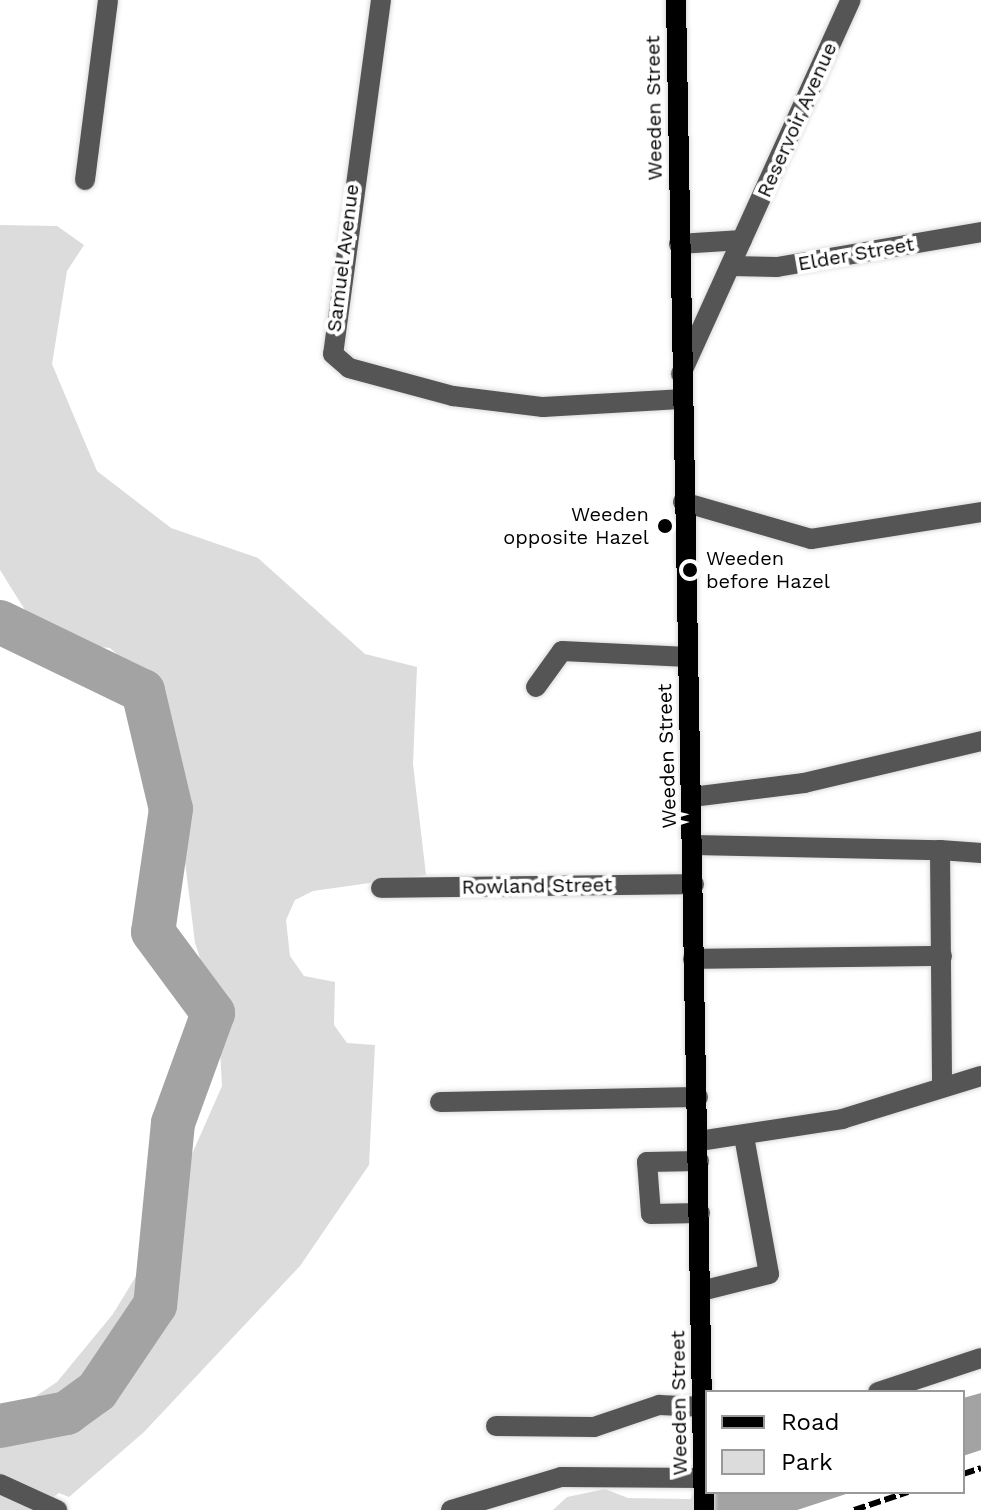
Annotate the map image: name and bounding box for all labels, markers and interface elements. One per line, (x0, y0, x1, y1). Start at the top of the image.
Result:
street label: Weeden Street (641, 35, 667, 181)
street label: Reservoir Avenue (752, 38, 842, 202)
street label: Samuel Avenue (322, 182, 364, 334)
street label: Elder Street (796, 232, 916, 276)
place label: Weeden opposite Hazel (503, 502, 649, 549)
marker: Weeden opposite Hazel (656, 517, 674, 535)
place label: Weeden before Hazel (706, 546, 830, 593)
marker: Weeden before Hazel (681, 561, 699, 579)
street label: Weeden Street (652, 683, 682, 829)
street label: Rowland Street (461, 873, 613, 899)
street label: Weeden Street (666, 1330, 692, 1476)
legend (705, 1390, 965, 1494)
text: Road (781, 1408, 840, 1436)
text: Park (781, 1448, 833, 1476)

